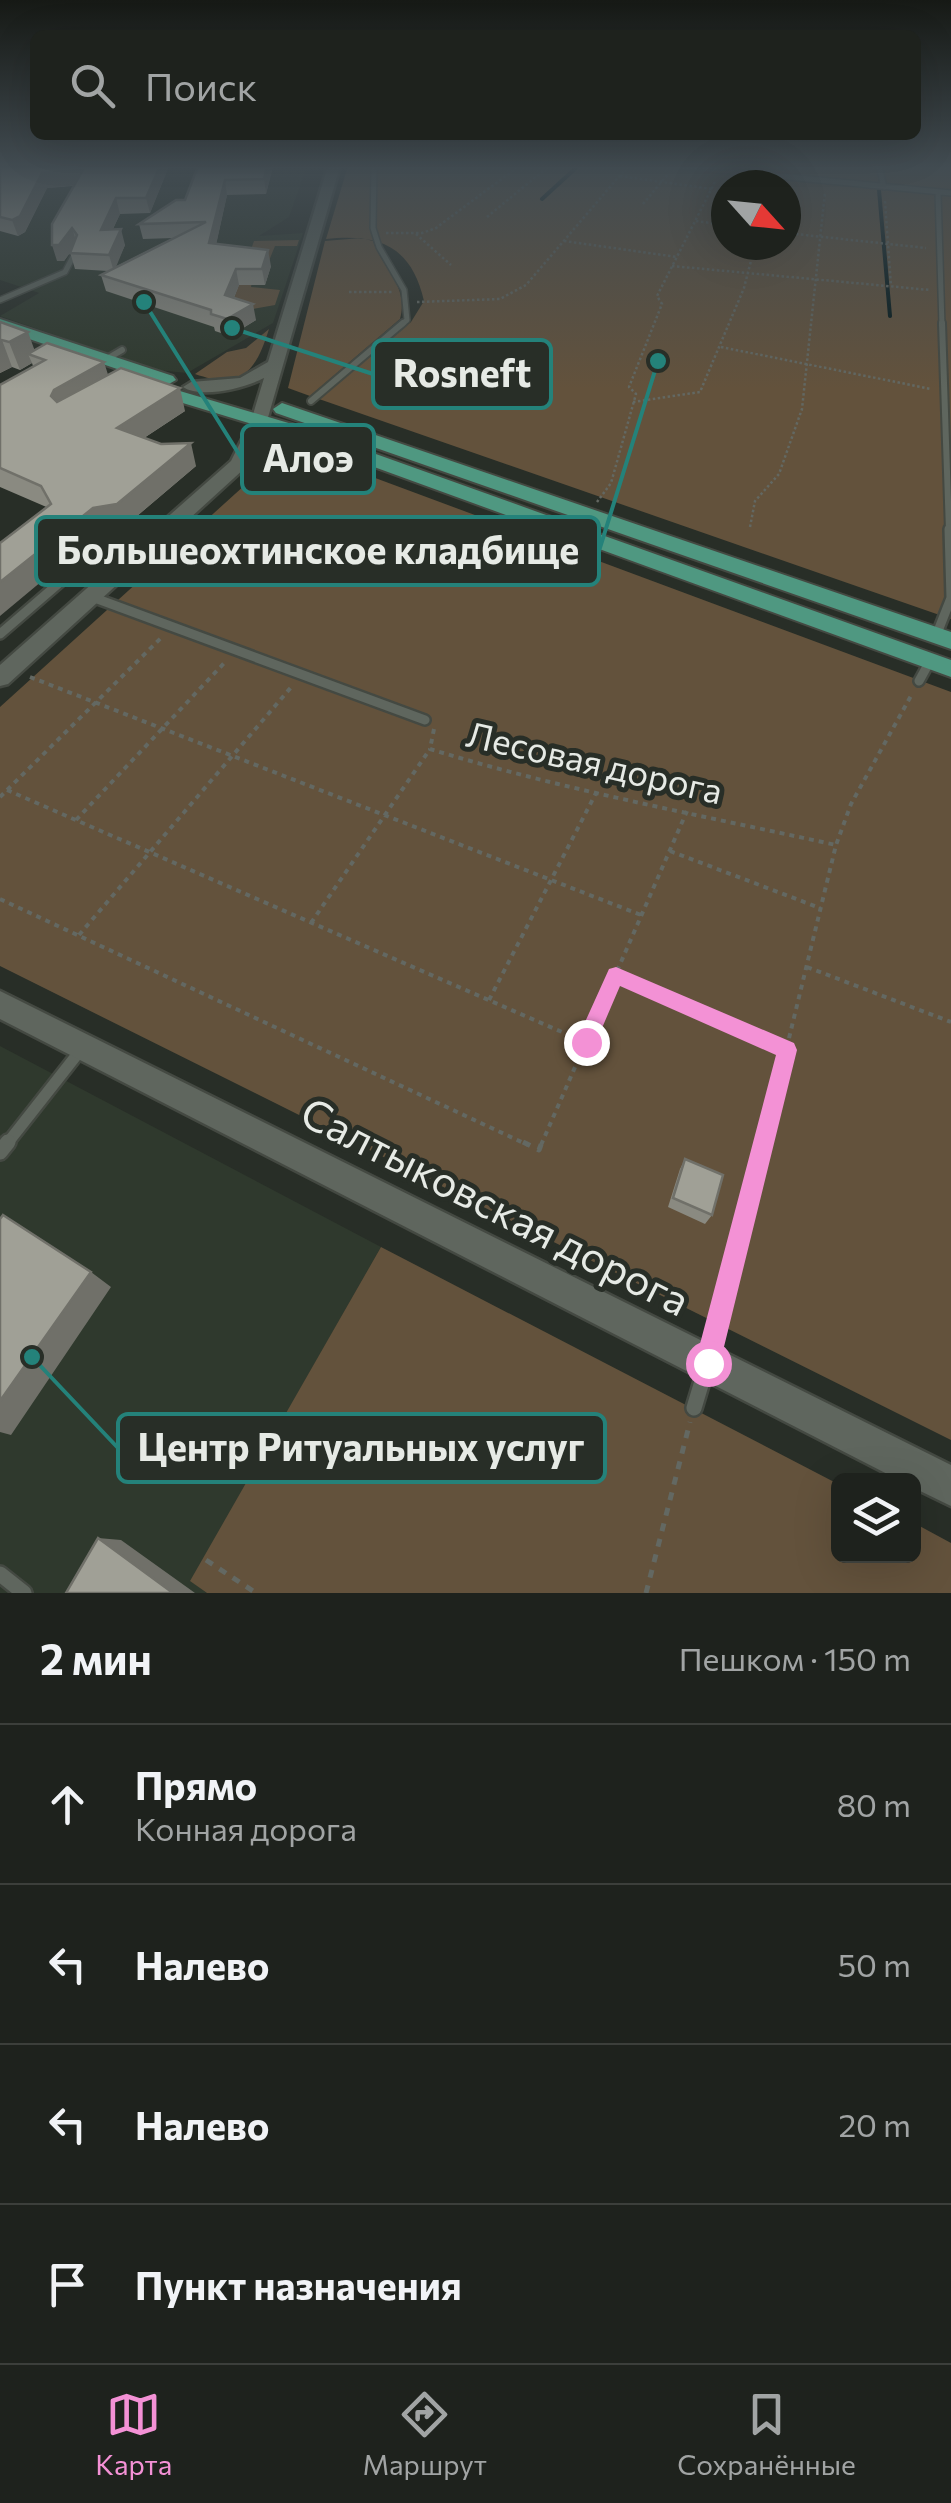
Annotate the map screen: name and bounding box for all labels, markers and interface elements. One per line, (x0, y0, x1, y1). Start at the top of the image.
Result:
search box (30, 30, 921, 140)
icon: search (65, 58, 120, 113)
text: Поиск (145, 62, 257, 109)
north arrow (711, 170, 801, 260)
callout: Rosneft (373, 340, 551, 408)
text: Rosneft (393, 348, 531, 395)
callout: Алоэ (242, 425, 374, 493)
text: Алоэ (262, 433, 354, 480)
callout: Большеохтинское кладбище (36, 517, 599, 585)
text: Большеохтинское кладбище (57, 525, 579, 572)
street label: Лесовая дорога (463, 711, 727, 811)
route end (564, 1020, 610, 1066)
street label: Салтыковская дорога (293, 1085, 699, 1325)
route start (686, 1341, 732, 1387)
callout: Центр Ритуальных услуг (118, 1414, 605, 1482)
text: Центр Ритуальных услуг (137, 1422, 585, 1469)
map controls (831, 1473, 921, 1563)
button: layers (831, 1473, 921, 1563)
text: 2 мин (40, 1632, 152, 1684)
text: Пешком · 150 m (679, 1638, 911, 1678)
text: Прямо (135, 1761, 257, 1808)
icon: ahead (40, 1777, 95, 1832)
text: 80 m (837, 1784, 911, 1824)
text: Конная дорога (135, 1808, 357, 1848)
icon: left (40, 1937, 95, 1992)
text: Налево (135, 1941, 269, 1988)
text: 50 m (838, 1944, 911, 1984)
icon: left (40, 2097, 95, 2152)
text: Налево (135, 2101, 269, 2148)
text: 20 m (838, 2104, 911, 2144)
icon: arrive (40, 2257, 95, 2312)
text: Пункт назначения (135, 2261, 462, 2308)
tab: Карта (95, 2387, 172, 2481)
tab: Маршрут (363, 2387, 487, 2481)
tab: Сохранённые (677, 2387, 856, 2481)

